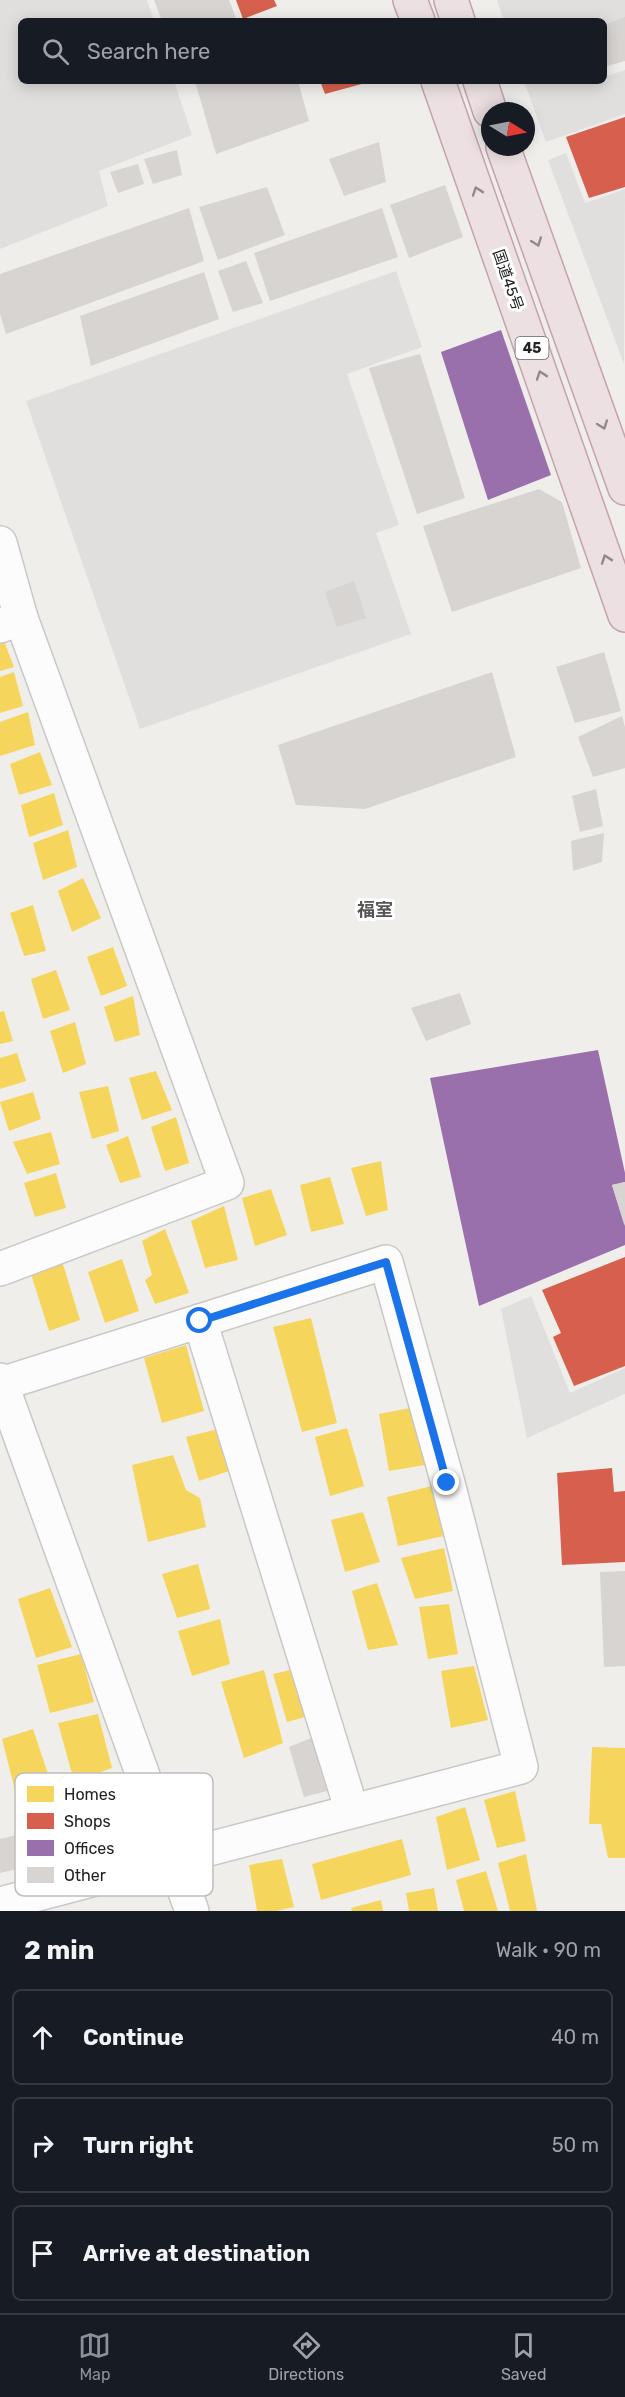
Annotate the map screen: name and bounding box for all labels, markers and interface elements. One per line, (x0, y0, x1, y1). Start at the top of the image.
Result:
search box (18, 18, 607, 84)
icon: search (39, 35, 72, 68)
text: Search here (87, 38, 210, 65)
north arrow (481, 102, 535, 156)
one-way arrow (472, 186, 484, 197)
one-way arrow (530, 236, 543, 247)
street label: 国道45号 (489, 247, 527, 313)
road number: 45 (516, 337, 548, 359)
one-way arrow (536, 370, 549, 381)
one-way arrow (595, 419, 608, 430)
one-way arrow (600, 555, 613, 565)
district label: 福室 (357, 899, 393, 921)
route start (186, 1307, 212, 1333)
route end (433, 1469, 459, 1495)
legend (15, 1773, 213, 1896)
text: Homes (64, 1785, 116, 1804)
text: Shops (64, 1812, 111, 1831)
text: Offices (64, 1839, 114, 1858)
text: Other (64, 1866, 106, 1885)
text: 2 min (24, 1935, 94, 1966)
text: Walk · 90 m (496, 1938, 601, 1962)
icon: ahead (26, 2021, 59, 2054)
text: Continue (83, 2024, 184, 2051)
text: 40 m (551, 2025, 599, 2049)
icon: right (26, 2129, 59, 2162)
text: Turn right (83, 2132, 193, 2159)
text: 50 m (552, 2133, 599, 2157)
icon: arrive (26, 2237, 59, 2270)
text: Arrive at destination (83, 2240, 310, 2267)
tab: Map (78, 2329, 111, 2384)
tab: Directions (268, 2329, 344, 2384)
tab: Saved (501, 2329, 547, 2384)

